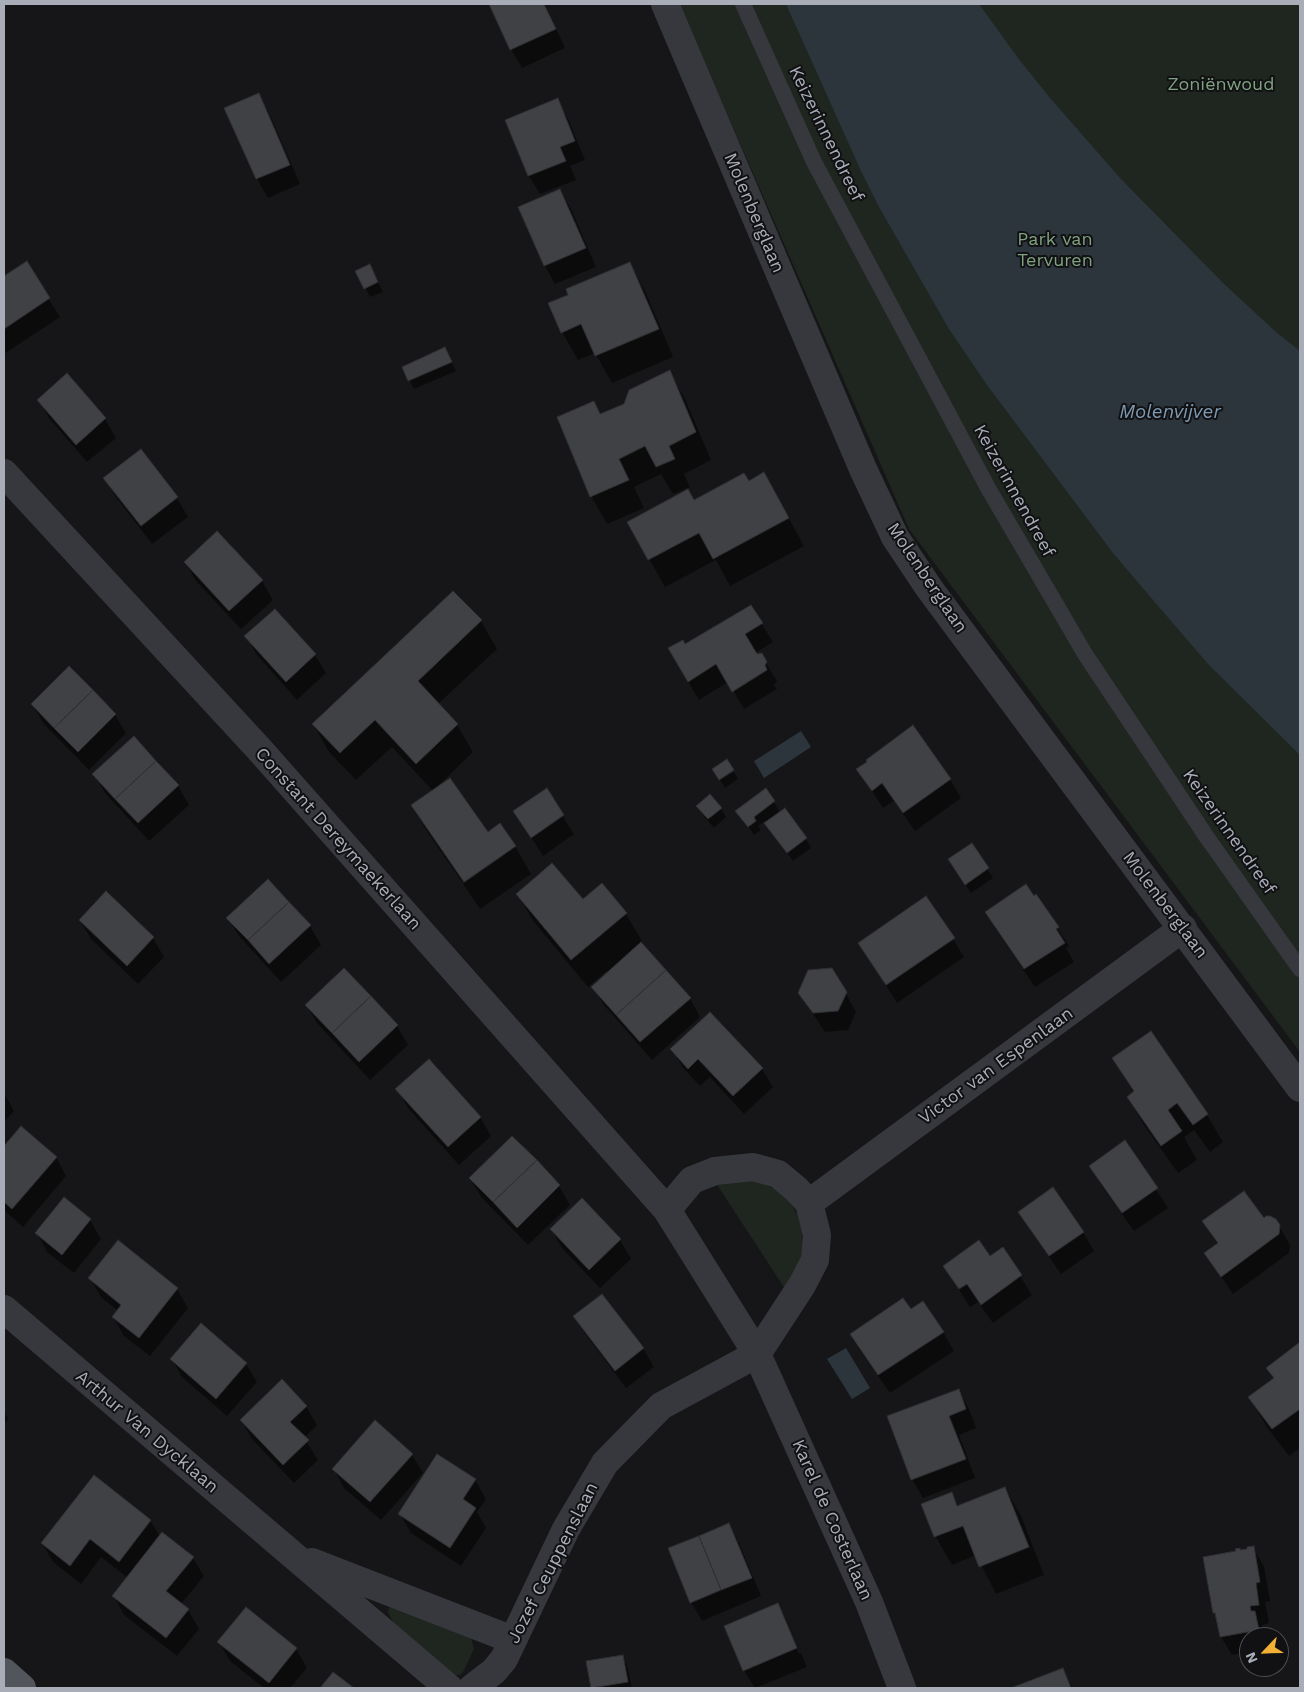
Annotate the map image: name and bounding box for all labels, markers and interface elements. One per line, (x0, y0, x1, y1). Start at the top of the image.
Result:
street label: Keizerinnendreef (784, 63, 868, 205)
park label: Zoniënwoud (1168, 74, 1274, 96)
street label: Molenberglaan (719, 150, 789, 276)
park label: Park van Tervuren (1017, 229, 1093, 272)
water label: Molenvijver (1119, 401, 1221, 423)
street label: Keizerinnendreef (969, 421, 1059, 561)
street label: Molenberglaan (882, 519, 972, 637)
street label: Constant Dereymaekerlaan (250, 743, 426, 935)
street label: Keizerinnendreef (1178, 765, 1280, 899)
street label: Molenberglaan (1118, 847, 1212, 963)
street label: Victor van Espenlaan (915, 1003, 1077, 1129)
street label: Arthur Van Dycklaan (71, 1366, 223, 1498)
street label: Karel de Costerlaan (787, 1436, 877, 1604)
street label: Jozef Ceuppenslaan (503, 1479, 603, 1647)
north arrow (1239, 1627, 1289, 1677)
text: N (1242, 1650, 1261, 1666)

